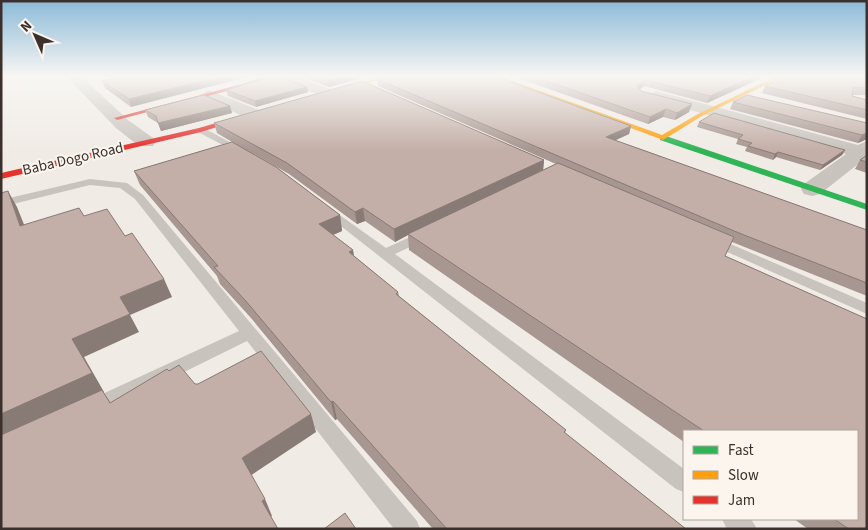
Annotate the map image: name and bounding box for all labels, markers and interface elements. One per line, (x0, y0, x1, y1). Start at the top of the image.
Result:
north arrow (10, 10, 60, 60)
text: N (16, 16, 37, 37)
street label: Baba Dogo Road (20, 137, 126, 181)
legend (683, 430, 858, 520)
text: Fast (728, 440, 754, 461)
text: Slow (728, 465, 759, 486)
text: Jam (728, 490, 755, 511)

